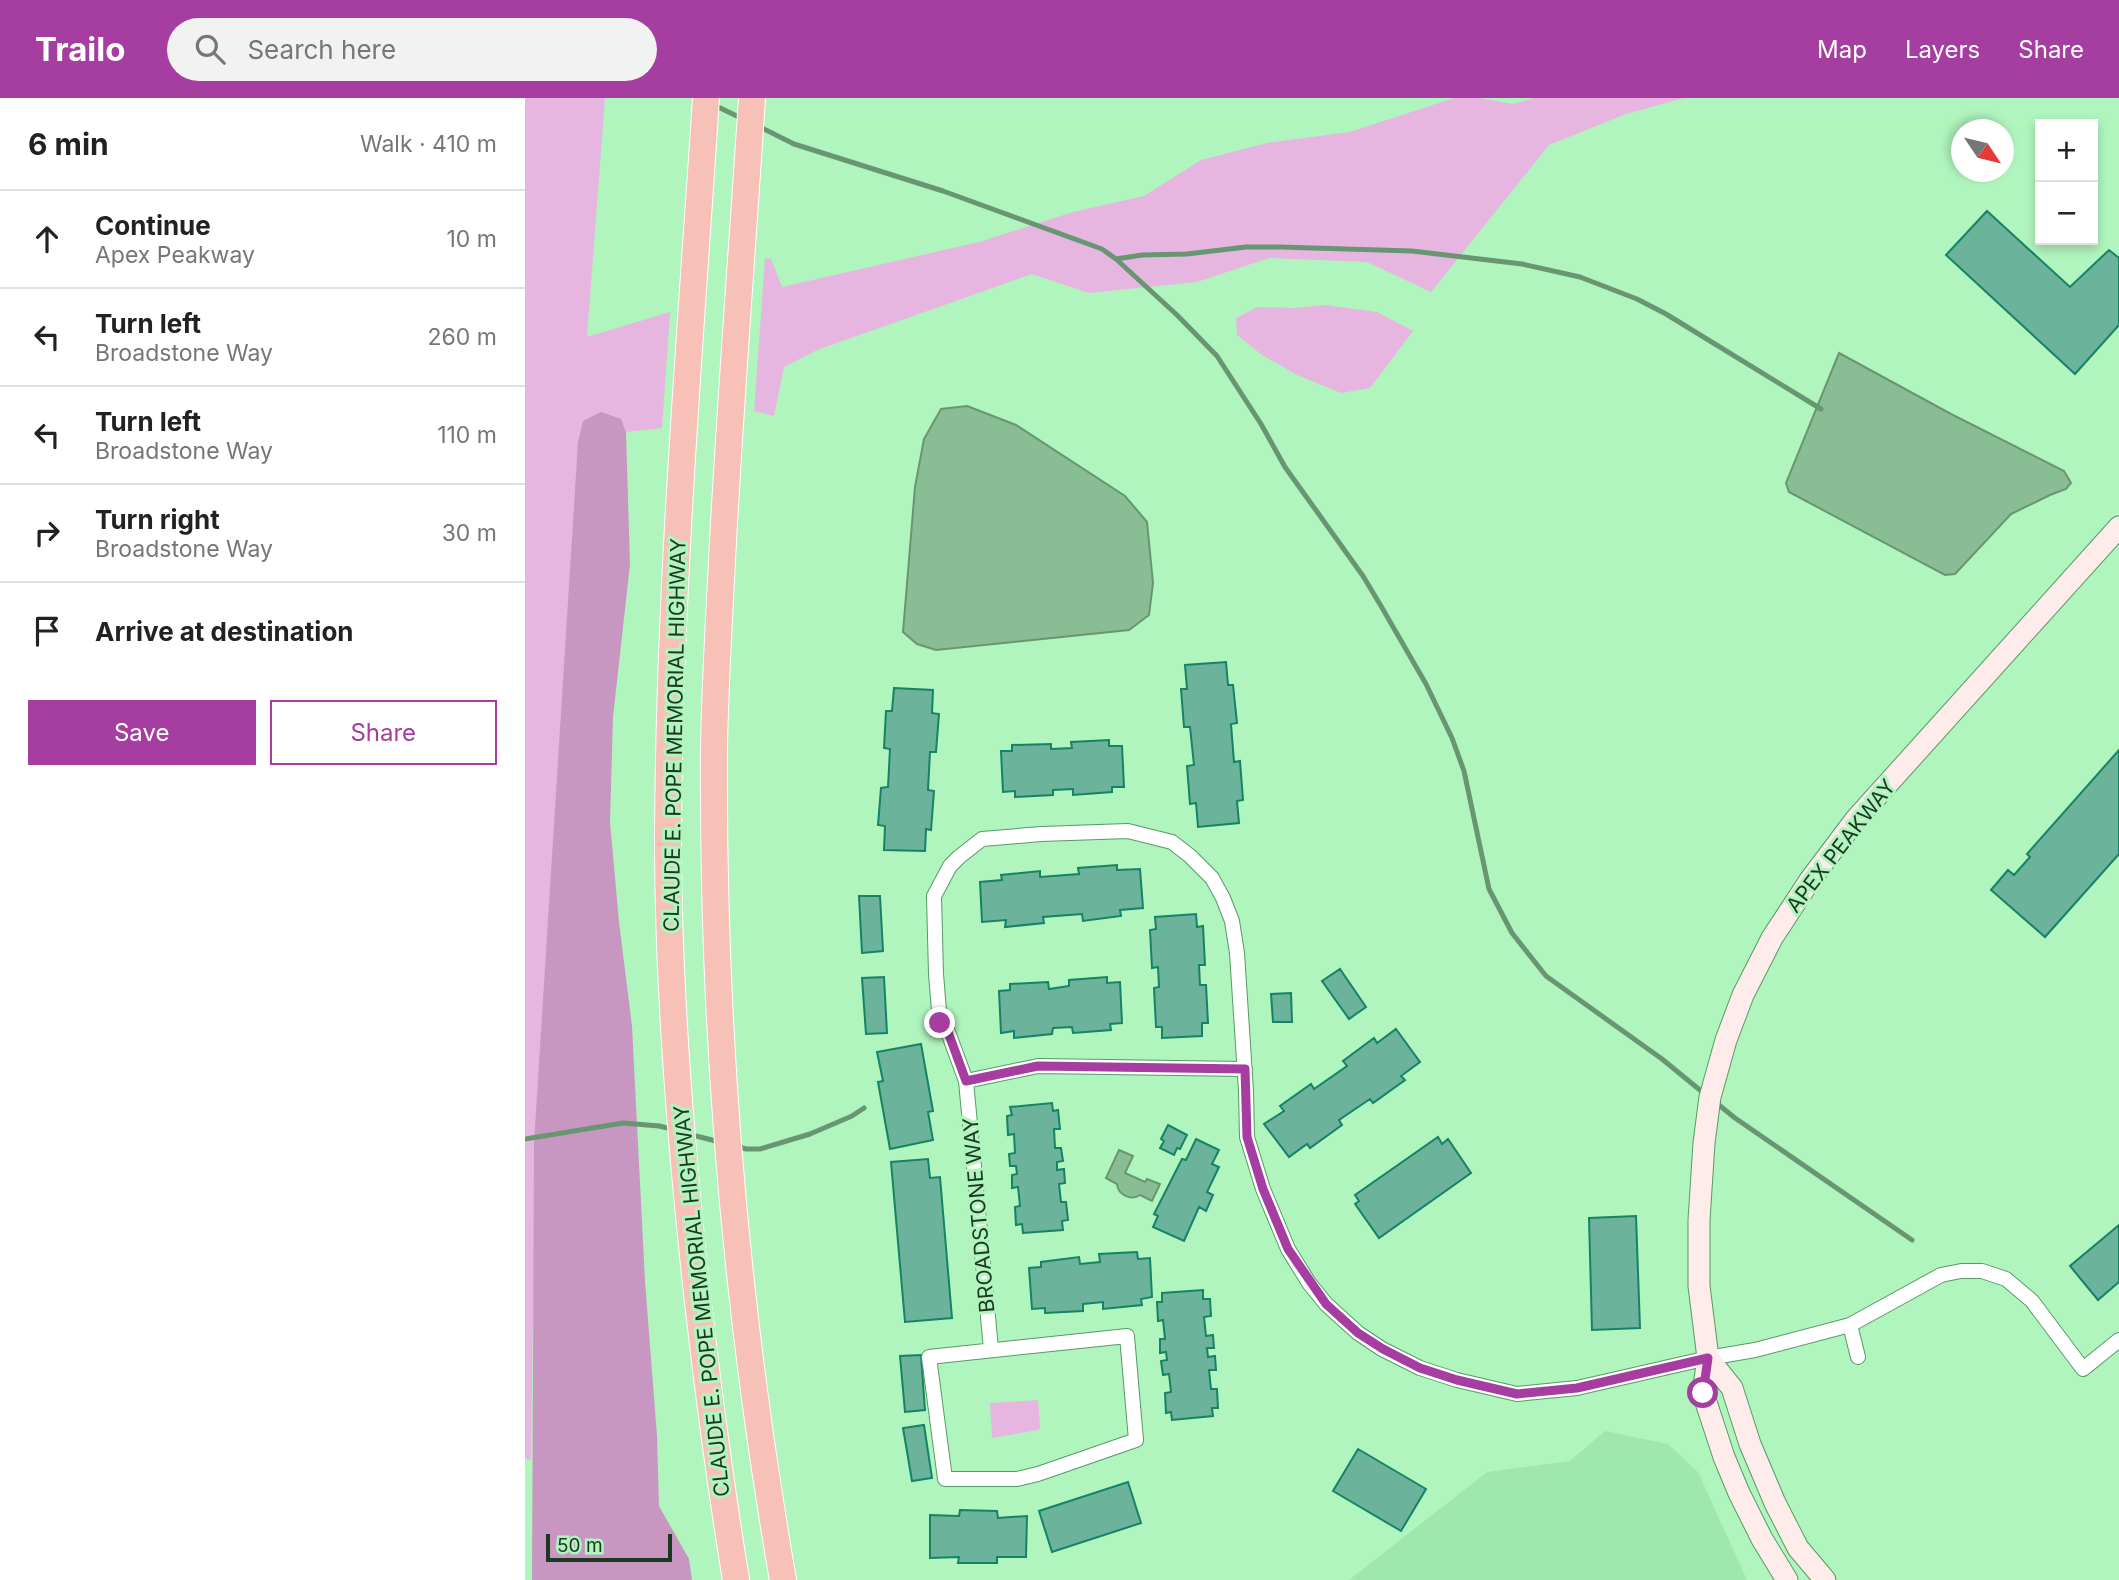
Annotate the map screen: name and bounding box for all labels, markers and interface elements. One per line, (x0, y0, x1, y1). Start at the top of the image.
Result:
search box (167, 18, 657, 81)
text: Trailo (35, 29, 125, 69)
icon: search (191, 30, 229, 68)
text: Search here (247, 34, 396, 65)
text: Map (1817, 35, 1867, 64)
text: Layers (1905, 35, 1980, 64)
text: Share (2018, 35, 2084, 64)
north arrow (1951, 119, 2014, 182)
map controls (2035, 119, 2098, 245)
button: + (2035, 119, 2098, 182)
text: 6 min (28, 126, 109, 162)
text: Walk · 410 m (360, 130, 497, 158)
button: − (2035, 182, 2098, 245)
text: Continue (95, 210, 211, 241)
icon: ahead (28, 220, 66, 258)
text: 10 m (447, 225, 497, 253)
text: Apex Peakway (95, 241, 255, 269)
text: Turn left (95, 308, 201, 339)
icon: left (28, 318, 66, 356)
text: 260 m (428, 323, 497, 351)
text: Broadstone Way (95, 339, 273, 367)
text: Turn left (95, 406, 201, 437)
icon: left (28, 416, 66, 454)
text: 110 m (437, 421, 497, 449)
text: Broadstone Way (95, 437, 273, 465)
text: Turn right (95, 504, 220, 535)
icon: right (28, 514, 66, 552)
text: 30 m (442, 519, 497, 547)
text: Broadstone Way (95, 535, 273, 563)
street label: CLAUDE E. POPE MEMORIAL HIGHWAY (659, 538, 690, 932)
icon: arrive (28, 612, 66, 650)
text: Arrive at destination (95, 616, 354, 647)
button: Save (28, 700, 256, 765)
button: Share (270, 700, 497, 765)
street label: APEX PEAKWAY (1781, 774, 1900, 917)
route end (924, 1007, 955, 1038)
street label: CLAUDE E. POPE MEMORIAL HIGHWAY (668, 1104, 735, 1498)
street label: BROADSTONE WAY (958, 1116, 999, 1314)
route start (1687, 1377, 1718, 1408)
scale bar (546, 1531, 672, 1563)
text: 50 m (557, 1534, 603, 1557)

